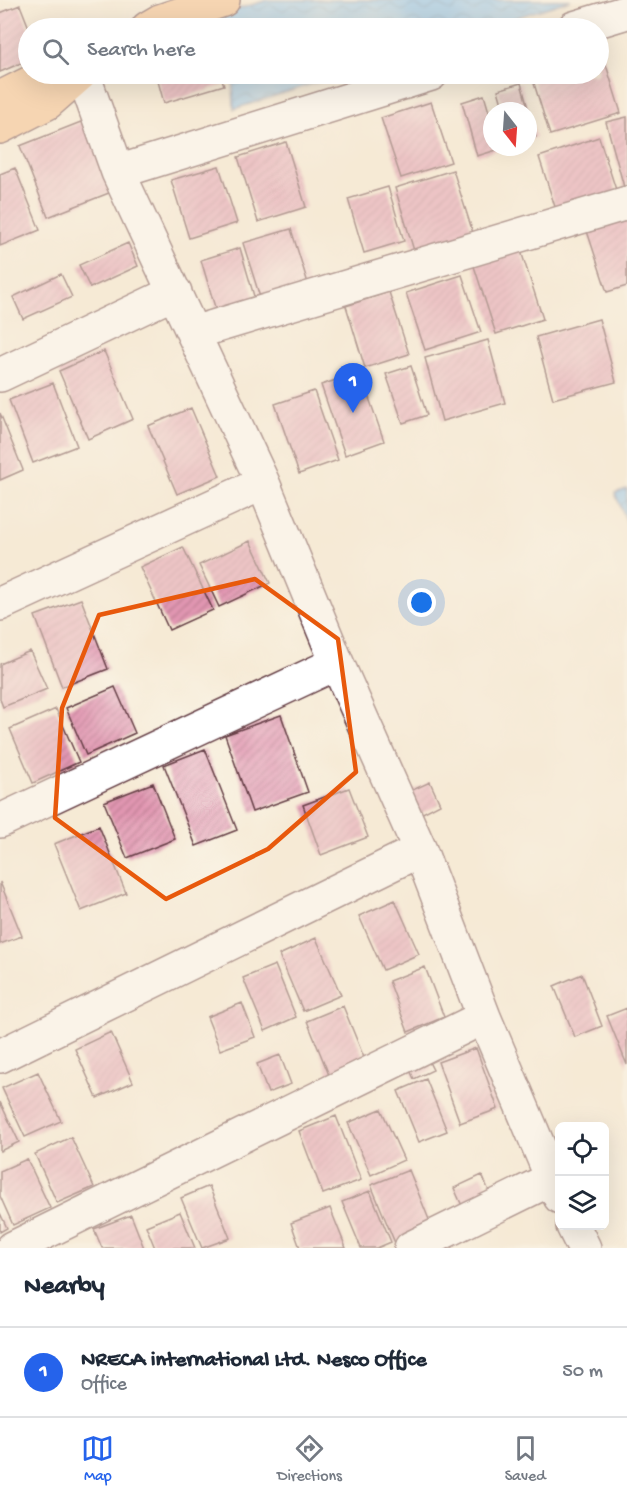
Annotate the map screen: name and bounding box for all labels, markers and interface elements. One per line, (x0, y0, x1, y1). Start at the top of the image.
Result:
search box (18, 18, 609, 84)
icon: search (39, 35, 72, 68)
text: Search here (87, 38, 195, 64)
north arrow (483, 102, 537, 156)
pin: 1 (334, 364, 372, 413)
your location (407, 588, 436, 617)
map controls (555, 1122, 609, 1230)
button: locate (555, 1122, 609, 1176)
button: layers (555, 1176, 609, 1230)
text: Nearby (24, 1272, 105, 1303)
text: NRECA international Ltd. Nesco Offjce (81, 1348, 427, 1374)
text: 1 (39, 1361, 48, 1384)
text: 50 m (562, 1361, 603, 1384)
text: Office (81, 1374, 127, 1397)
tab: Map (81, 1432, 114, 1487)
tab: Directions (277, 1432, 342, 1487)
tab: Saved (505, 1432, 546, 1487)

